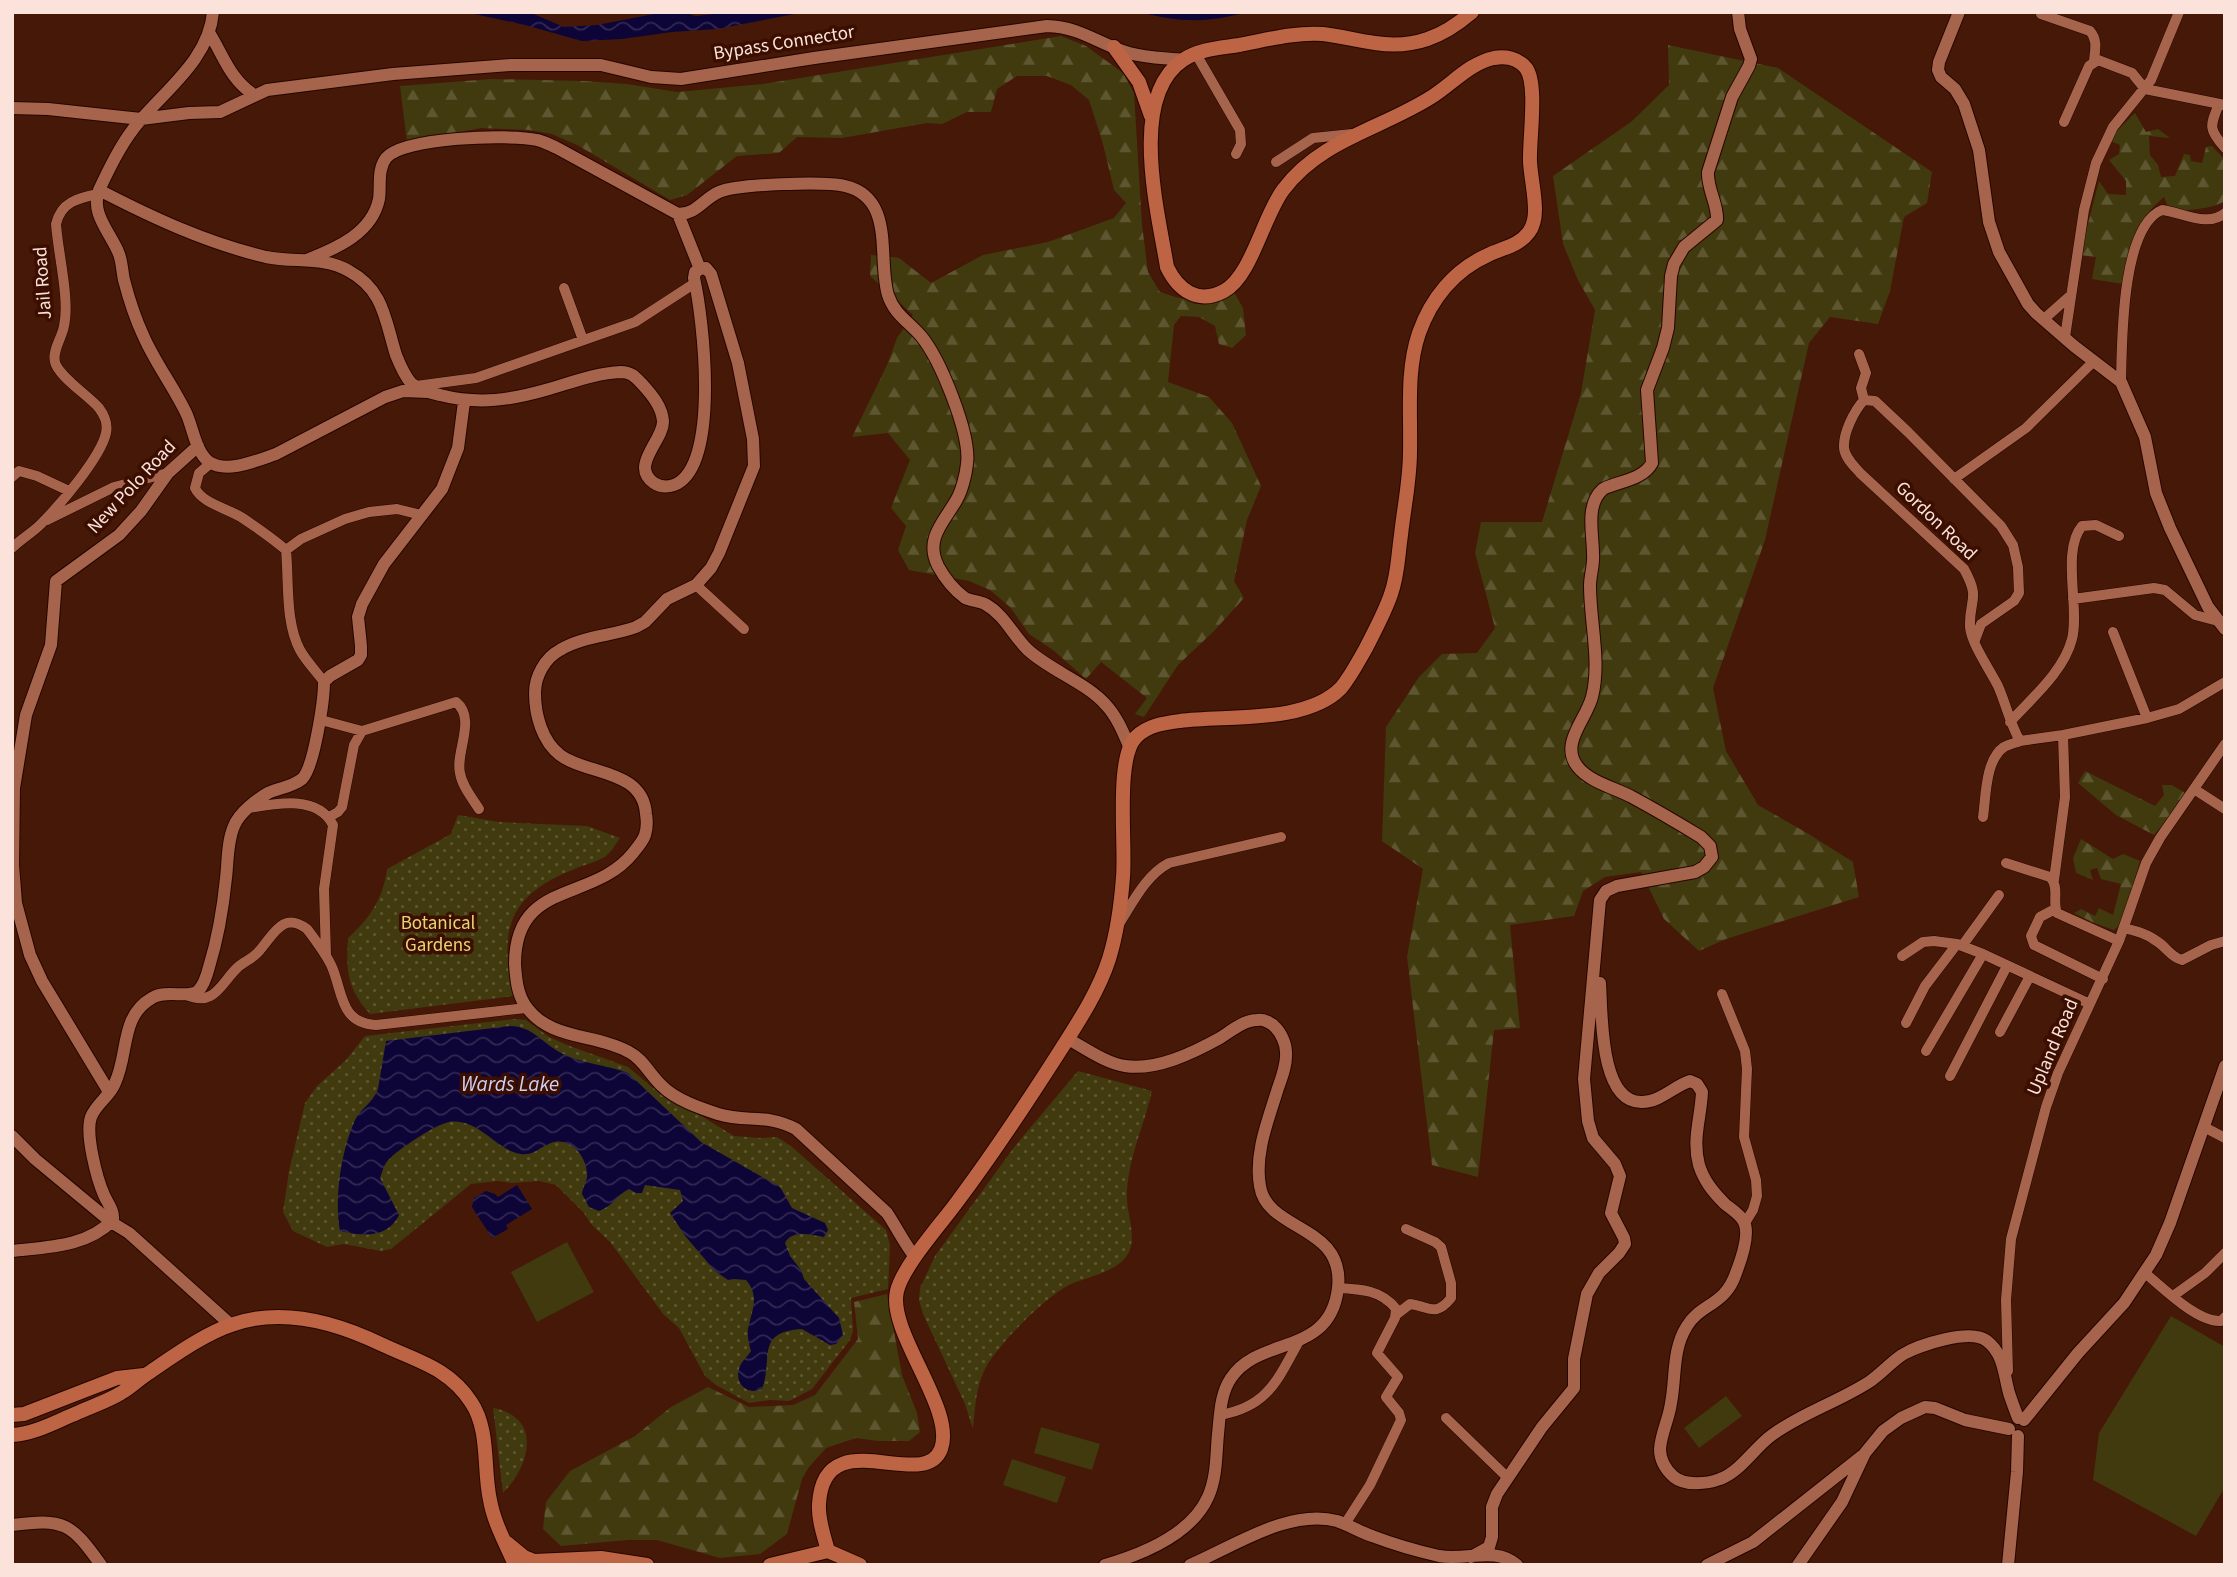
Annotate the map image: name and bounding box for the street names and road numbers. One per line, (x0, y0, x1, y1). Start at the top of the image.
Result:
street label: Bypass Connector (712, 18, 857, 67)
street label: Jail Road (27, 246, 59, 320)
street label: New Polo Road (81, 434, 183, 540)
street label: Gordon Road (1889, 475, 1983, 567)
street label: Upland Road (2020, 994, 2086, 1100)

